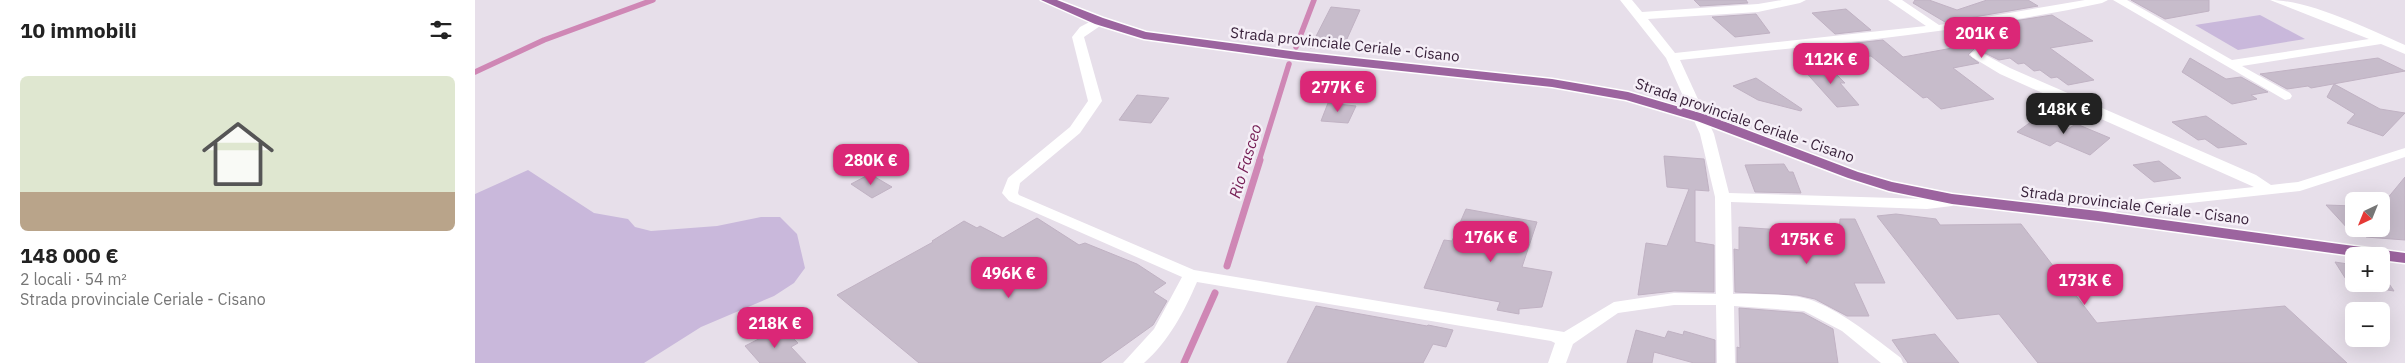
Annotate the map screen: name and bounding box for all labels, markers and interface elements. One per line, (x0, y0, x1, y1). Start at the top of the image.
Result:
text: 10 immobili (20, 16, 137, 44)
icon: filters (427, 16, 455, 44)
pin: 201K € (1941, 17, 2023, 59)
street label: Strada provinciale Ceriale - Cisano (1229, 23, 1461, 65)
text: 201K € (1955, 23, 2009, 43)
pin: 112K € (1790, 42, 1872, 85)
text: 112K € (1804, 49, 1858, 69)
pin: 277K € (1297, 70, 1379, 113)
street label: Strada provinciale Ceriale - Cisano (1633, 74, 1857, 166)
text: 277K € (1311, 77, 1365, 97)
pin: 148K € (2023, 92, 2105, 135)
text: 148K € (2037, 99, 2091, 119)
icon: home (193, 109, 283, 199)
water label: Rio Fasceo (1224, 121, 1266, 201)
pin: 280K € (830, 144, 912, 186)
text: 280K € (844, 150, 898, 170)
street label: Strada provinciale Ceriale - Cisano (2019, 182, 2251, 228)
north arrow (2345, 192, 2390, 238)
map controls (2345, 192, 2390, 347)
pin: 176K € (1450, 220, 1532, 263)
pin: 175K € (1766, 222, 1848, 265)
text: 176K € (1464, 227, 1518, 247)
text: 175K € (1780, 229, 1834, 249)
text: 148 000 € (20, 241, 119, 269)
button: + (2345, 247, 2390, 292)
pin: 496K € (968, 256, 1050, 299)
text: 496K € (982, 263, 1036, 283)
pin: 173K € (2044, 264, 2126, 306)
text: 2 locali · 54 m² (20, 269, 127, 289)
text: 173K € (2058, 270, 2112, 290)
text: Strada provinciale Ceriale - Cisano (20, 289, 266, 309)
button: − (2345, 302, 2390, 347)
pin: 218K € (734, 306, 816, 349)
text: 218K € (748, 313, 802, 333)

